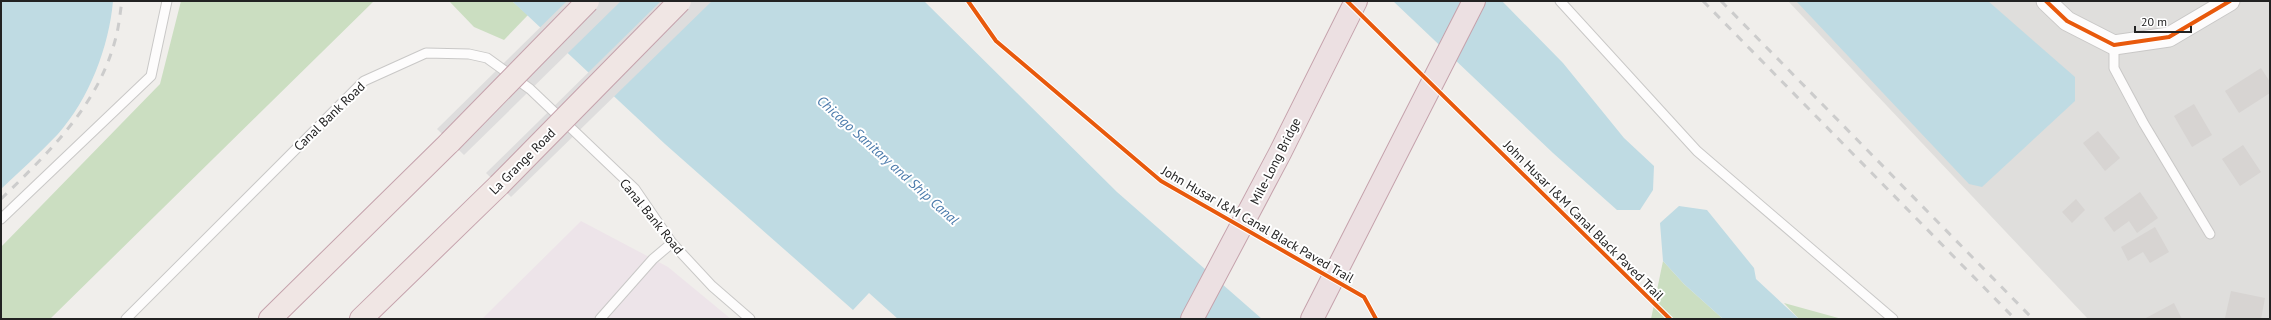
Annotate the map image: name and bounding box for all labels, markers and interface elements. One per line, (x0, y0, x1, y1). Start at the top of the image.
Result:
scale bar (2135, 8, 2191, 34)
text: 20 m (2141, 14, 2167, 29)
street label: Canal Bank Road (290, 78, 369, 155)
water label: Chicago Sanitary and Ship Canal (813, 92, 963, 229)
street label: Mile-Long Bridge (1246, 115, 1305, 208)
street label: La Grange Road (486, 125, 559, 198)
street label: John Husar I&M Canal Black Paved Trail (1499, 136, 1667, 304)
street label: John Husar I&M Canal Black Paved Trail (1158, 162, 1357, 287)
street label: Canal Bank Road (616, 175, 687, 258)

